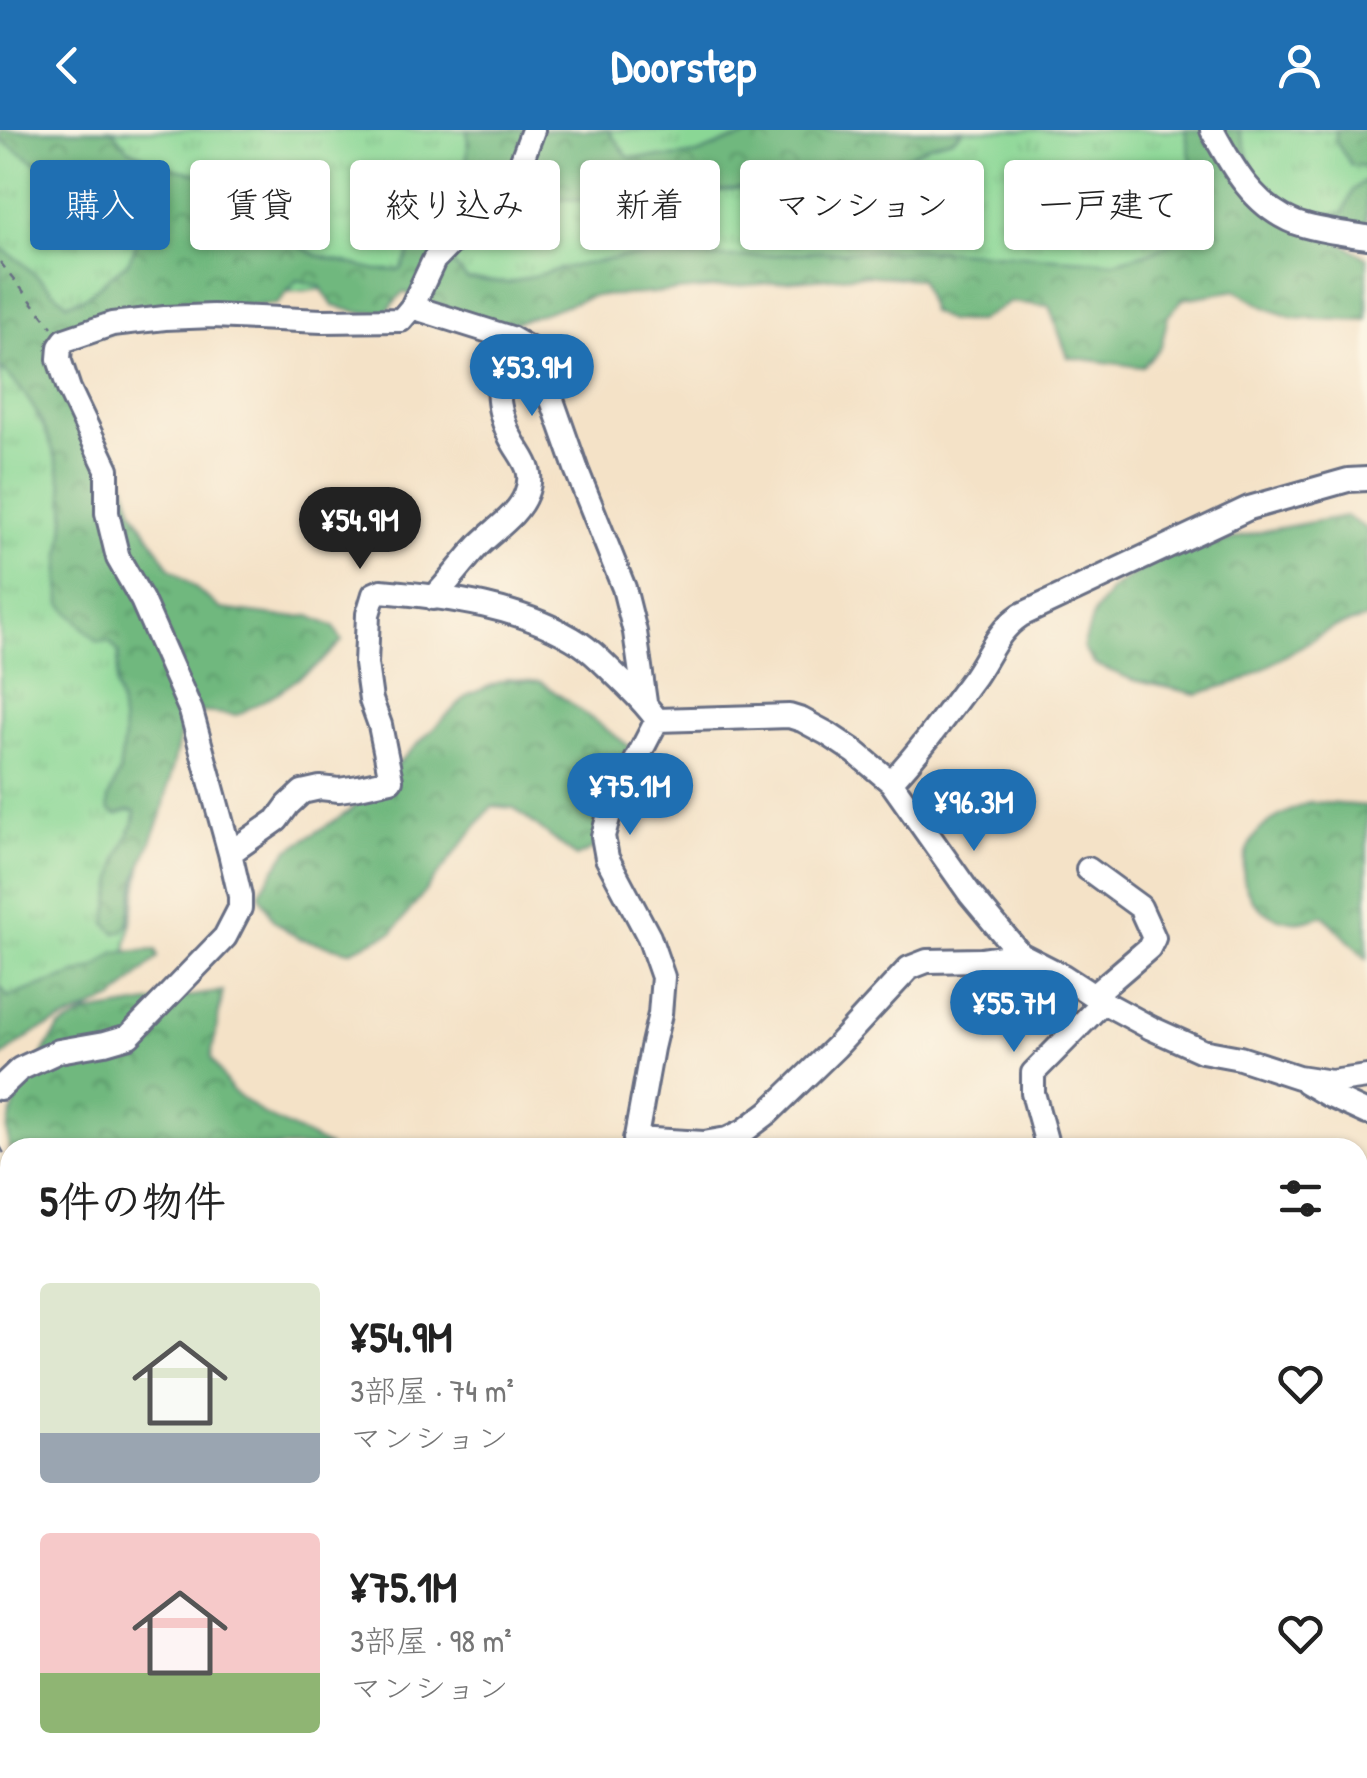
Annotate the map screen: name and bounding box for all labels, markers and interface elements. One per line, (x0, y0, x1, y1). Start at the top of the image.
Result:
text: Doorstep (611, 35, 756, 96)
icon: back (40, 38, 95, 93)
icon: person (1272, 38, 1327, 93)
chip: 購入 (30, 160, 170, 250)
chip: 賃貸 (190, 160, 330, 250)
chip: 絞り込み (350, 160, 560, 250)
chip: 新着 (580, 160, 720, 250)
chip: マンション (740, 160, 984, 250)
chip: 一戸建て (1004, 160, 1214, 250)
pin: ¥53.9M (451, 334, 613, 419)
text: ¥53.9M (492, 345, 572, 388)
pin: ¥54.9M (279, 487, 441, 572)
text: ¥54.9M (321, 498, 399, 541)
pin: ¥75.1M (549, 753, 711, 838)
text: ¥75.1M (589, 764, 671, 807)
pin: ¥96.3M (893, 769, 1055, 854)
text: ¥96.3M (934, 780, 1014, 823)
pin: ¥55.7M (933, 970, 1095, 1055)
text: ¥55.7M (972, 981, 1056, 1024)
icon: filters (1273, 1171, 1328, 1226)
text: 5件の物件 (40, 1172, 226, 1229)
text: ¥54.9M (350, 1308, 452, 1365)
icon: home (120, 1323, 240, 1443)
icon: heart (1273, 1356, 1328, 1411)
text: 3部屋 · 74 m² (350, 1369, 514, 1412)
text: マンション (350, 1416, 509, 1459)
text: ¥75.1M (350, 1558, 457, 1615)
icon: home (120, 1573, 240, 1693)
icon: heart (1273, 1606, 1328, 1661)
text: 3部屋 · 98 m² (350, 1619, 512, 1662)
text: マンション (350, 1666, 509, 1709)

